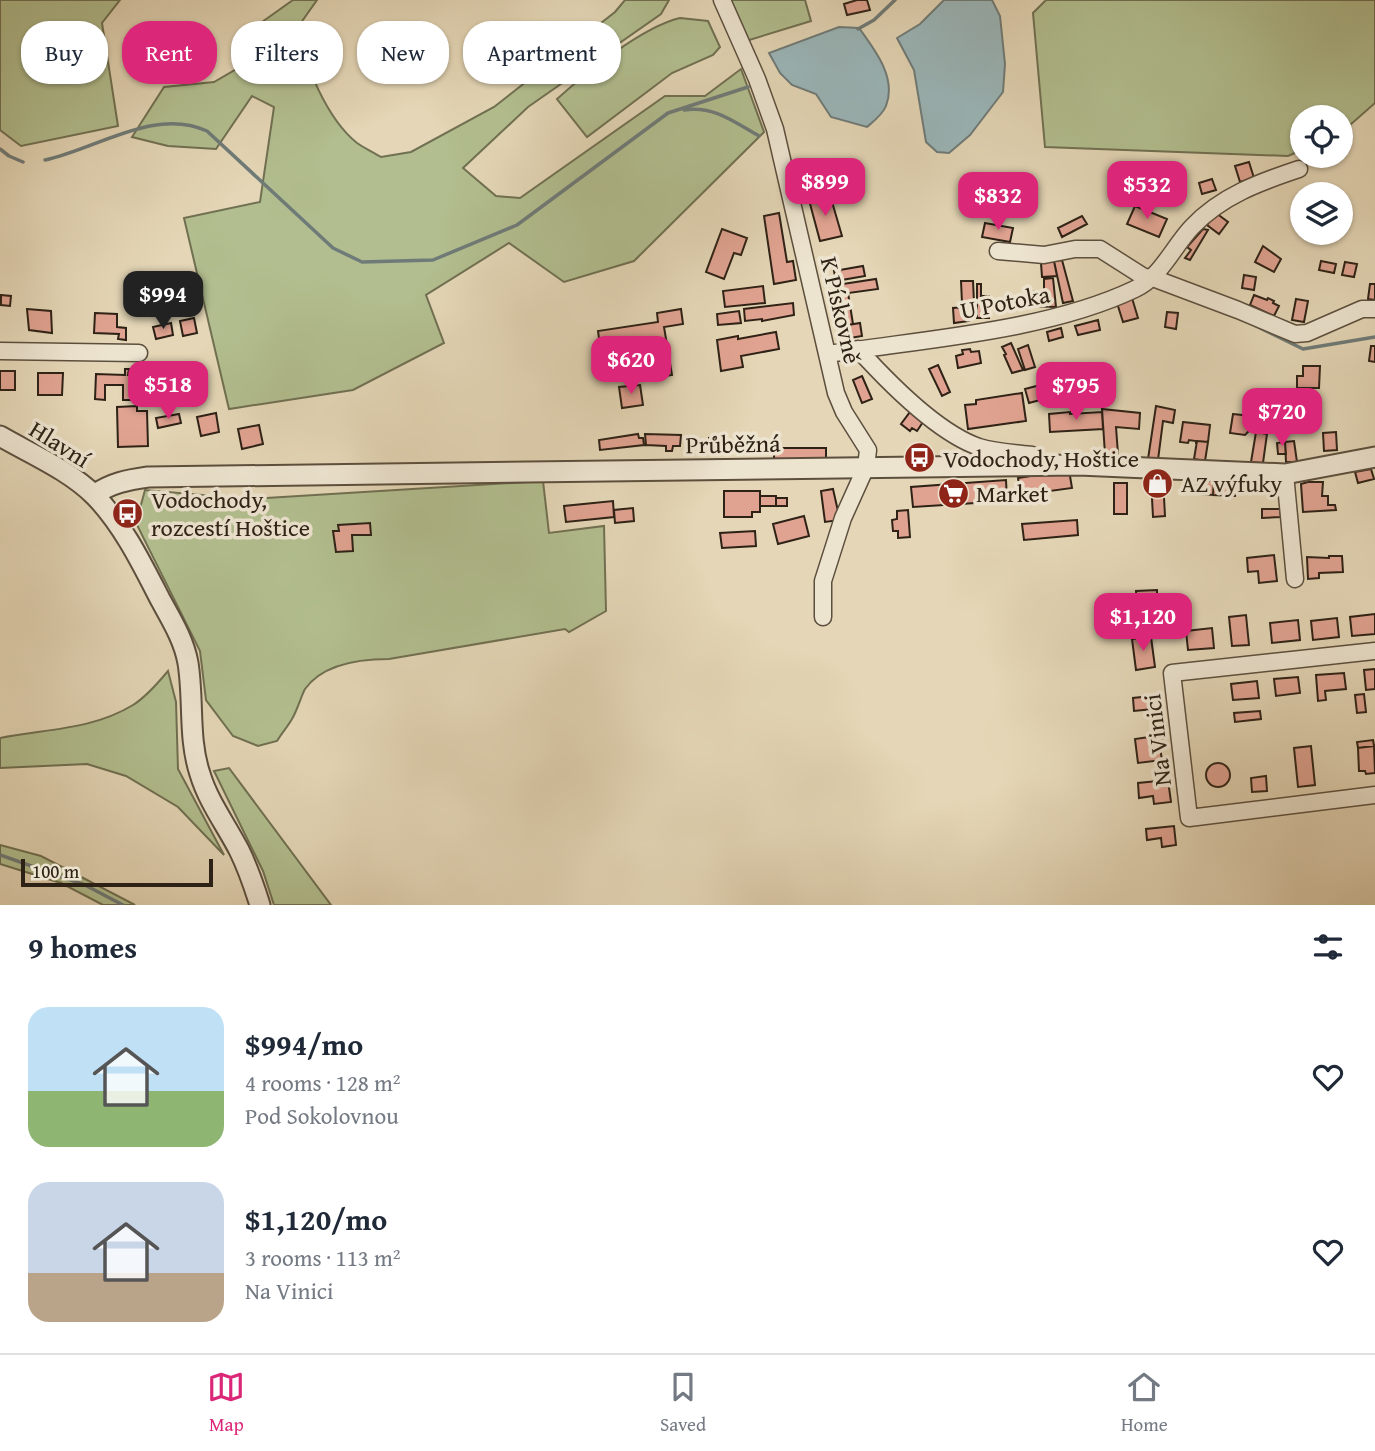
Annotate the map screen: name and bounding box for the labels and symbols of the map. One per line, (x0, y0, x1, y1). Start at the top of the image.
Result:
pin: $899 (784, 158, 866, 218)
pin: $532 (1106, 162, 1188, 221)
pin: $832 (957, 173, 1039, 232)
street label: K Pískovně (812, 253, 870, 367)
pin: $994 (122, 272, 204, 331)
street label: U Potoka (957, 276, 1053, 328)
pin: $620 (590, 336, 672, 396)
pin: $518 (127, 362, 209, 421)
pin: $795 (1035, 362, 1117, 422)
pin: $720 (1241, 388, 1323, 448)
street label: Hlavní (23, 412, 98, 477)
street label: Průběžná (685, 426, 781, 462)
bus stop icon: Vodochody, Hoštice (903, 441, 937, 475)
place label: Vodochody, Hoštice (943, 441, 1139, 476)
shop icon: AZ výfuky (1141, 466, 1175, 500)
place label: AZ výfuky (1181, 466, 1282, 501)
supermarket icon: Market (936, 476, 970, 510)
place label: Market (976, 476, 1049, 511)
place label: Vodochody, rozcestí Hoštice (151, 482, 310, 545)
bus stop icon: Vodochody, rozcestí Hoštice (111, 496, 145, 530)
pin: $1,120 (1086, 594, 1200, 653)
street label: Na Vinici (1134, 692, 1180, 788)
scale bar (21, 856, 214, 888)

